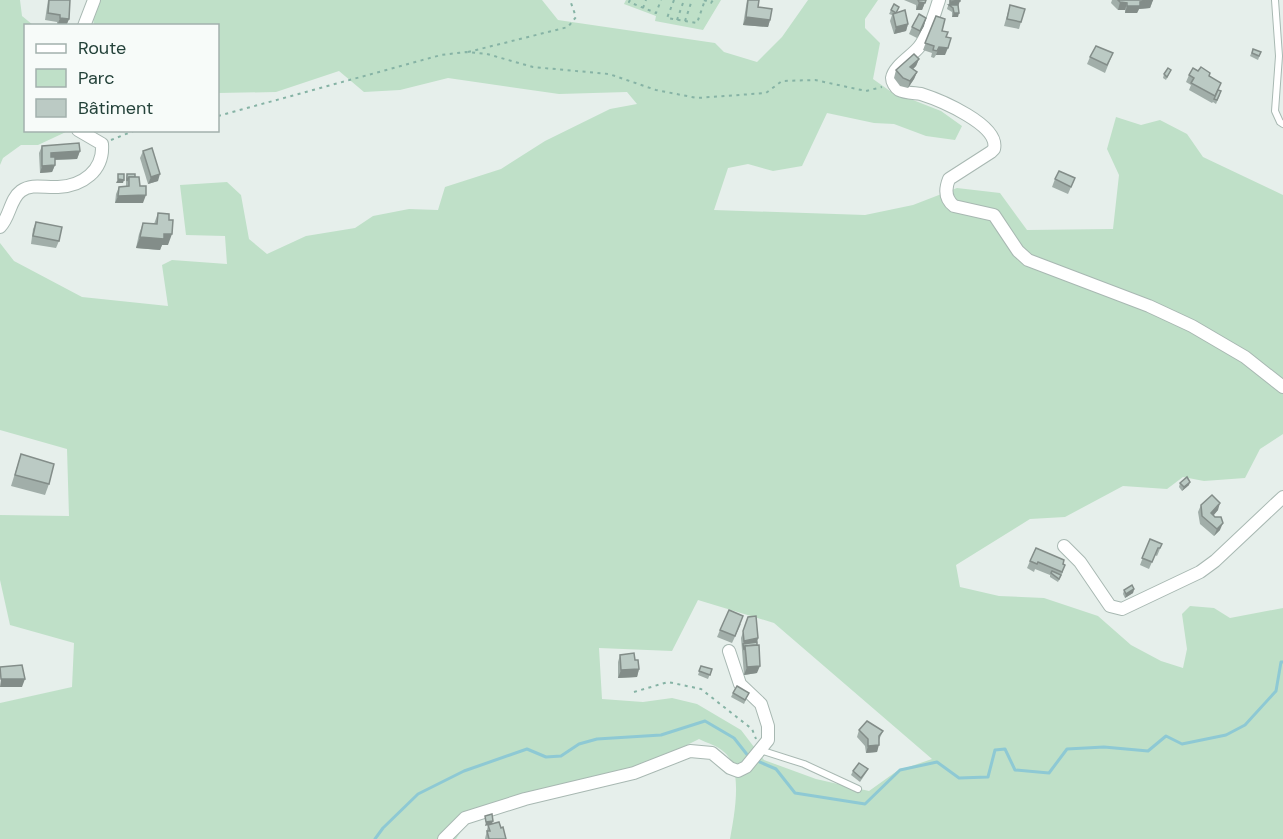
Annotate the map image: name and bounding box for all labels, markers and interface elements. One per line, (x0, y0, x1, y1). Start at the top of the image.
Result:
legend (24, 24, 219, 132)
text: Route (78, 36, 126, 60)
text: Parc (78, 66, 114, 90)
text: Bâtiment (78, 96, 153, 120)

